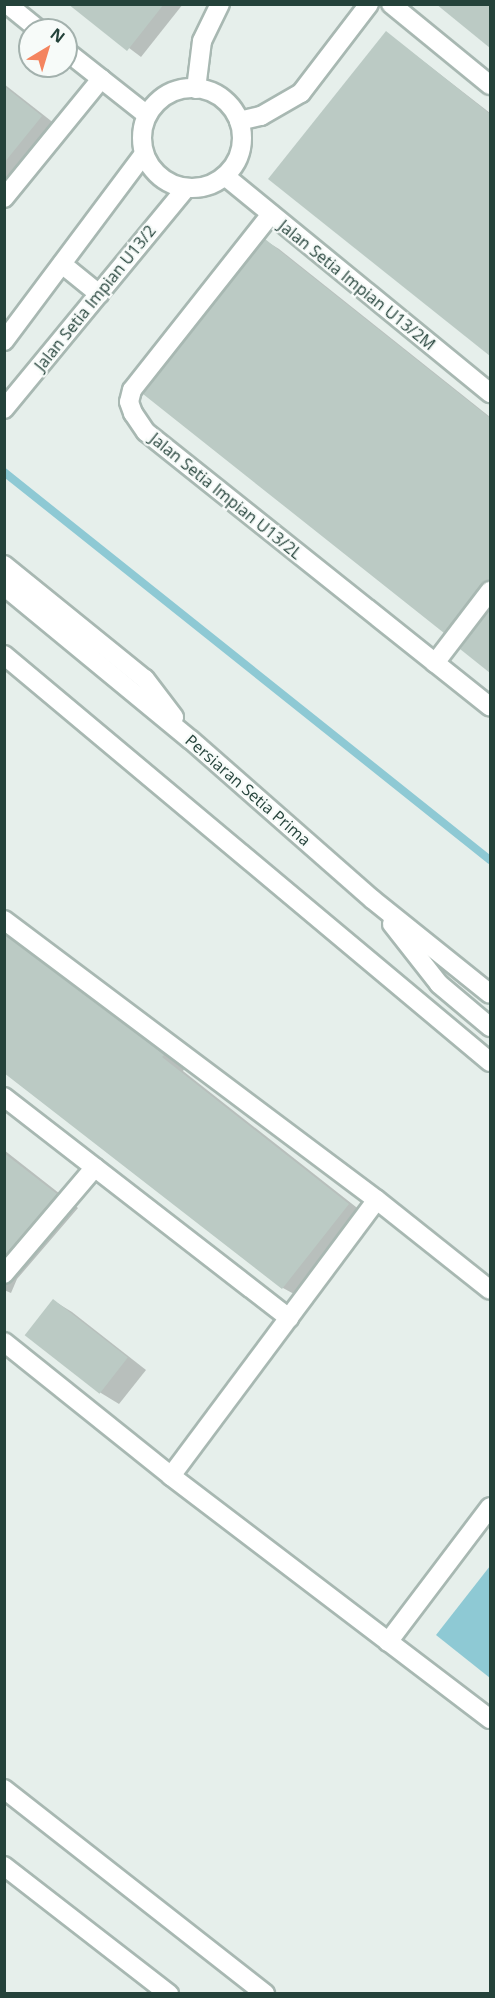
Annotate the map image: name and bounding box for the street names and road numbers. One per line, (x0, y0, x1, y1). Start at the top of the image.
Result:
street label: Jalan Setia Impian U13/2M (275, 216, 439, 354)
street label: Jalan Setia Impian U13/2 (30, 221, 160, 375)
street label: Jalan Setia Impian U13/2L (146, 429, 306, 563)
street label: Persiaran Setia Prima (181, 730, 315, 850)

